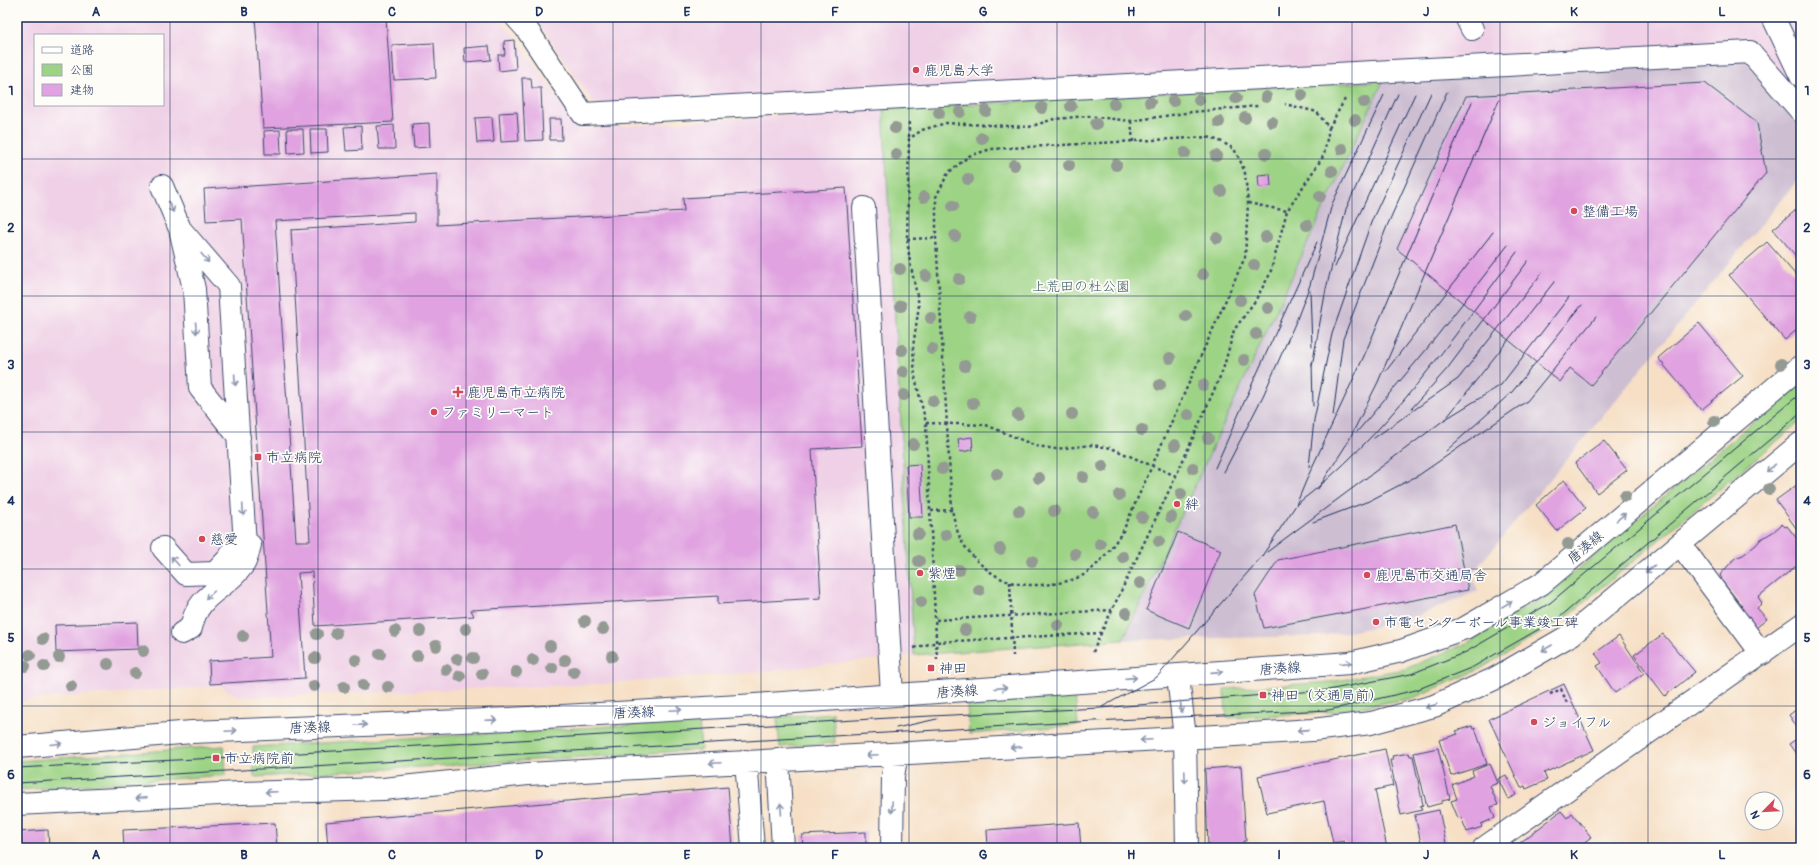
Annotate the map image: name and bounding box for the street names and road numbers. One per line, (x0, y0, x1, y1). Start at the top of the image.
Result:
street label: 唐湊線 (1564, 527, 1607, 567)
street label: 唐湊線 (1258, 659, 1302, 678)
street label: 唐湊線 (935, 682, 979, 701)
street label: 唐湊線 (613, 703, 655, 722)
street label: 唐湊線 (289, 718, 331, 737)

